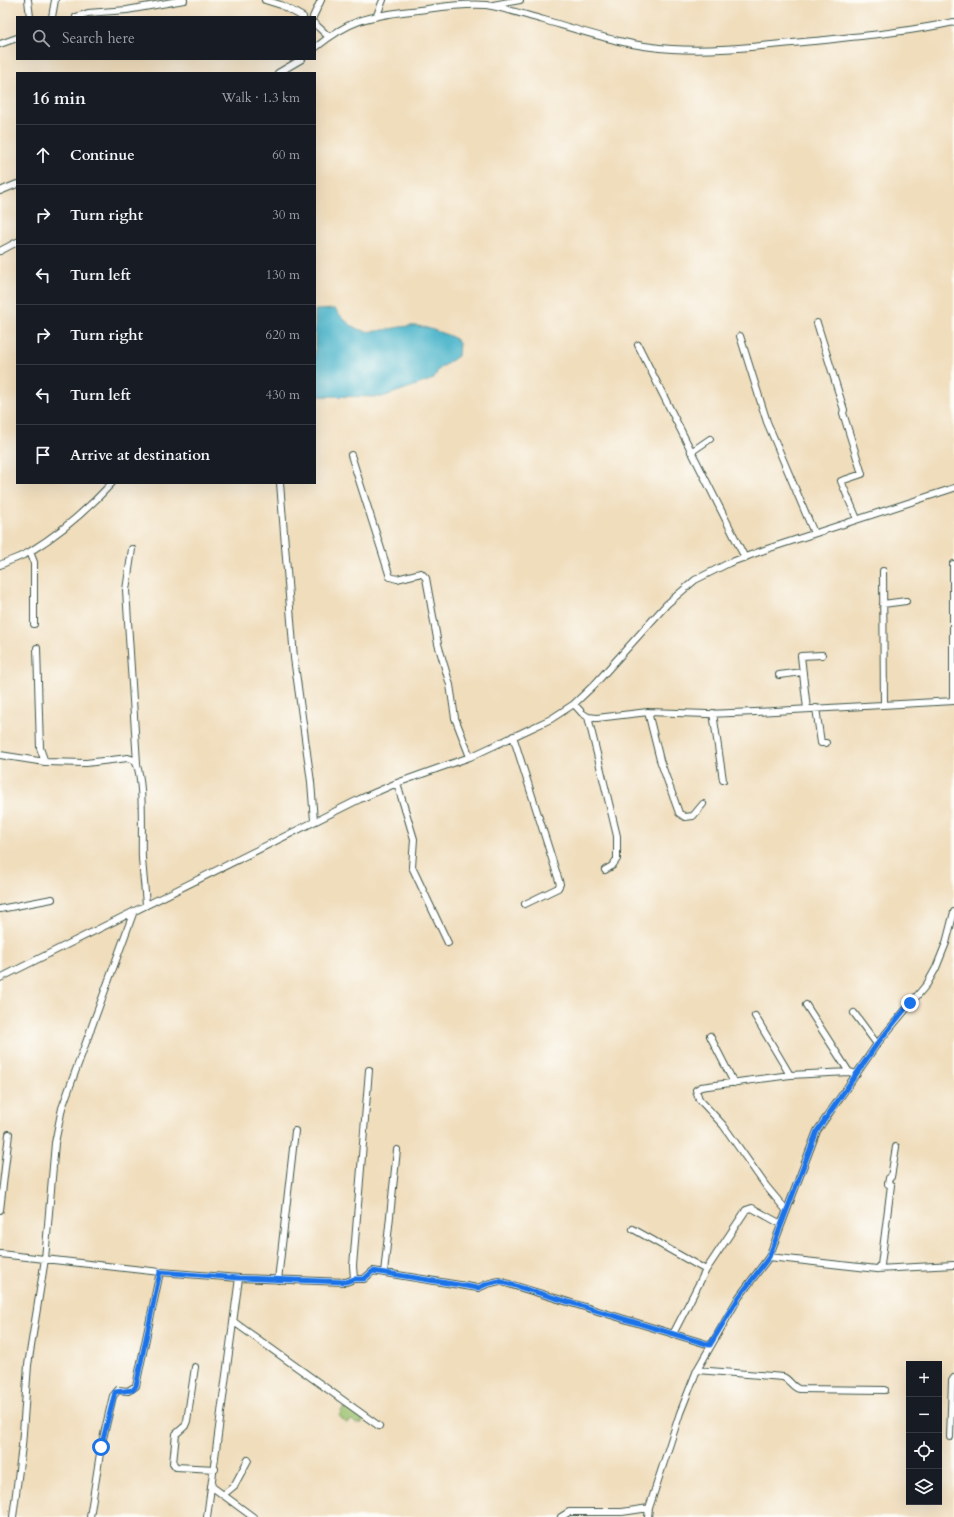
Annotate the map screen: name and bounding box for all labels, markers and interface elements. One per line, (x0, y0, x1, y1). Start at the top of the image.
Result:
search box (16, 16, 316, 60)
icon: search (30, 27, 52, 49)
text: Search here (62, 28, 135, 48)
text: 16 min (32, 87, 86, 110)
text: Walk · 1.3 km (221, 89, 300, 107)
icon: ahead (32, 144, 54, 166)
text: Continue (70, 145, 135, 165)
text: 60 m (272, 146, 300, 164)
icon: right (32, 204, 54, 226)
text: Turn right (70, 205, 143, 225)
text: 30 m (272, 206, 300, 224)
icon: left (32, 264, 54, 286)
text: Turn left (70, 265, 131, 285)
text: 130 m (266, 266, 300, 284)
icon: right (32, 324, 54, 346)
text: Turn right (70, 325, 143, 345)
text: 620 m (266, 326, 300, 344)
icon: left (32, 384, 54, 406)
text: Turn left (70, 385, 131, 405)
text: 430 m (266, 386, 300, 404)
icon: arrive (32, 444, 54, 466)
text: Arrive at destination (70, 445, 210, 465)
route end (901, 994, 919, 1012)
map controls (906, 1361, 942, 1505)
button: + (906, 1361, 942, 1397)
button: − (906, 1397, 942, 1433)
button: locate (906, 1433, 942, 1469)
route start (92, 1438, 110, 1456)
button: layers (906, 1469, 942, 1505)

